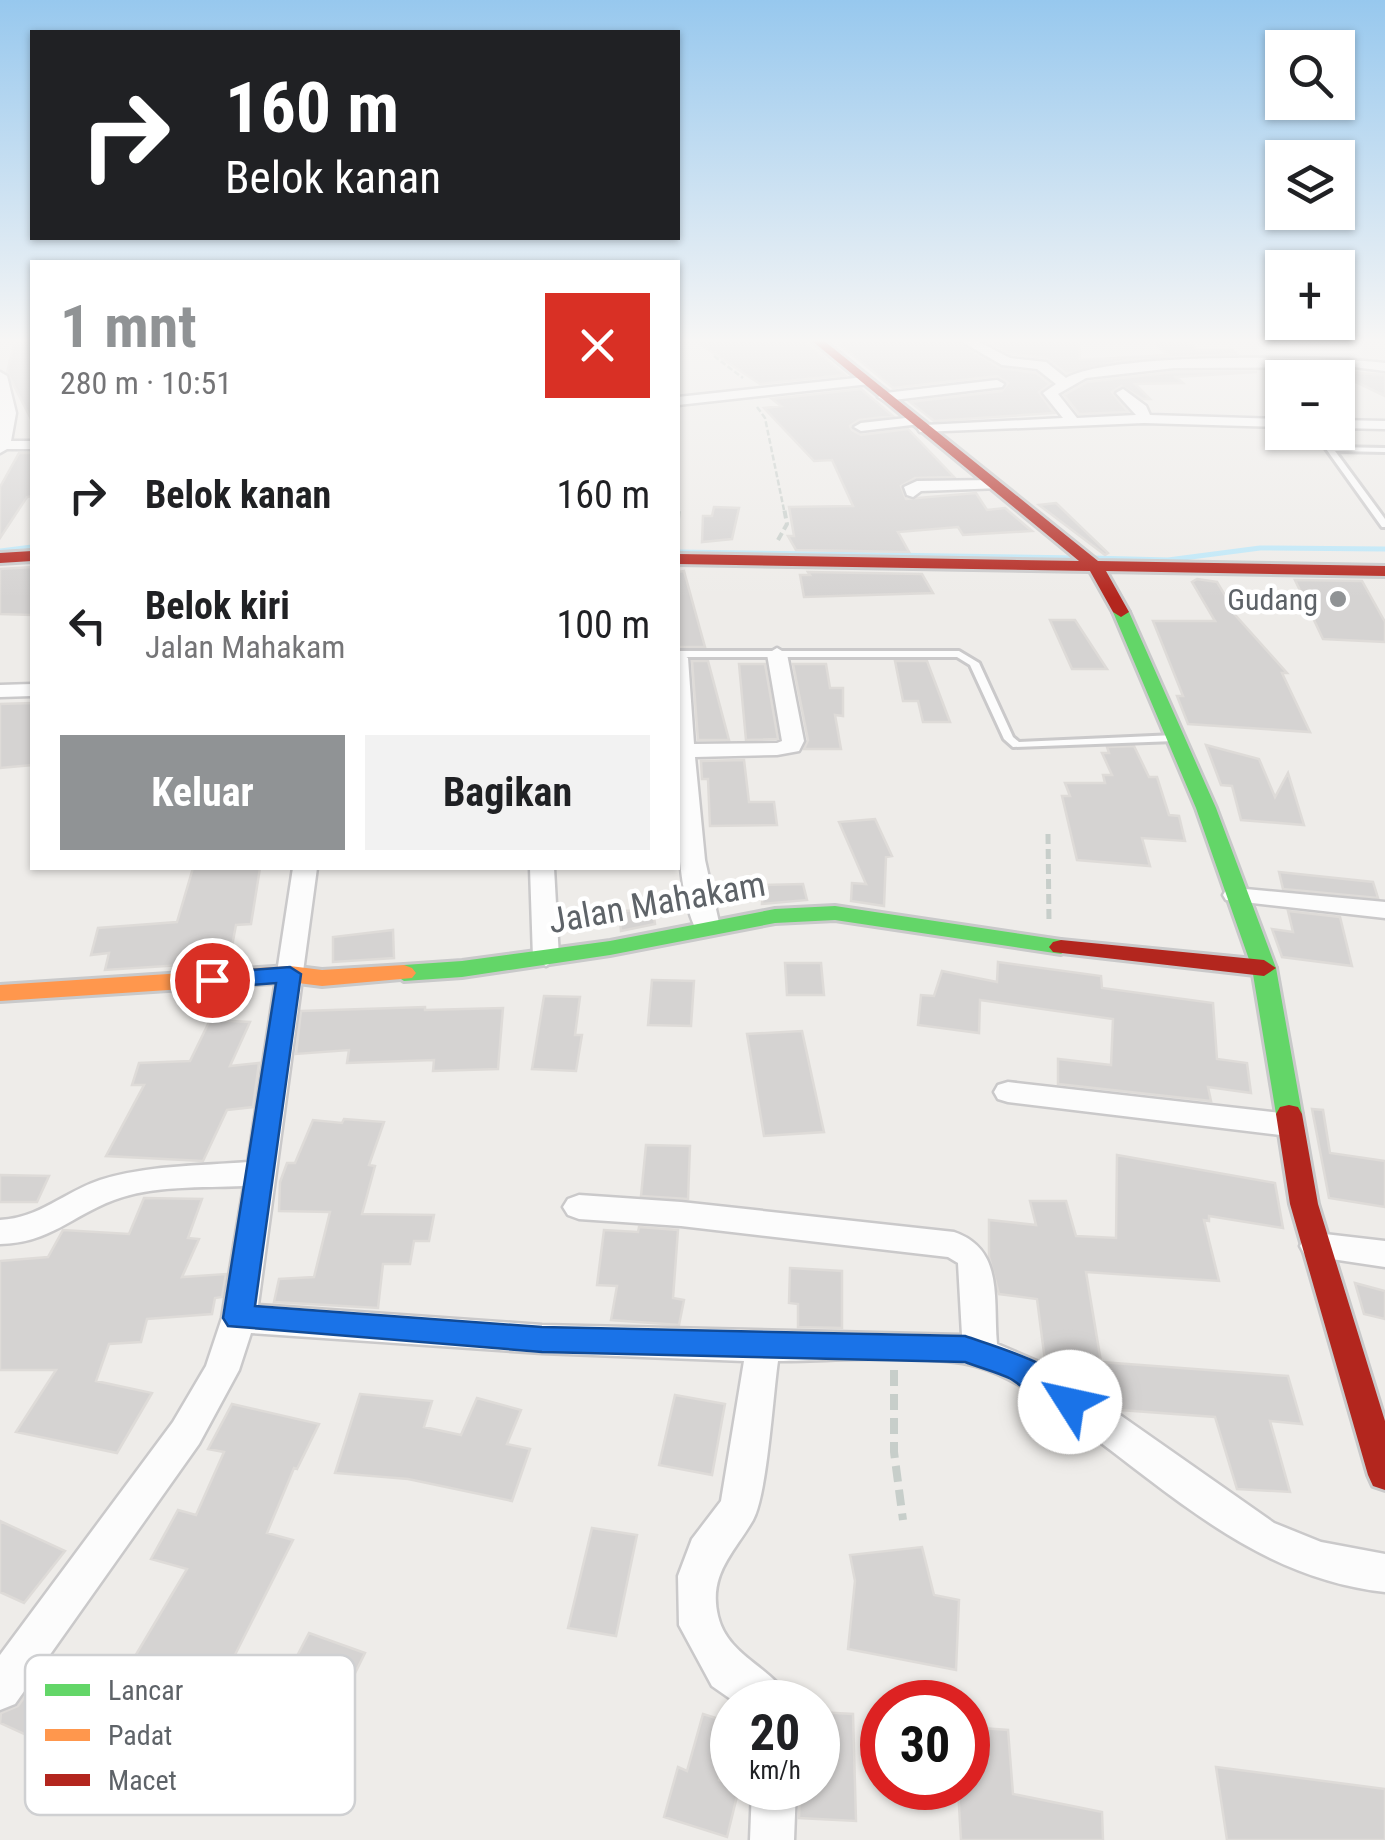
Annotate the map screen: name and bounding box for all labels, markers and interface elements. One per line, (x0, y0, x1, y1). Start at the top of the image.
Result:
map controls (1265, 30, 1355, 450)
button: search (1265, 30, 1355, 120)
text: 160 m (225, 67, 399, 149)
icon: right (60, 70, 190, 200)
button: layers (1265, 140, 1355, 230)
text: Belok kanan (225, 151, 441, 204)
button: + (1265, 250, 1355, 340)
text: 1 mnt (60, 291, 197, 362)
button: close (545, 293, 650, 398)
button: − (1265, 360, 1355, 450)
text: 280 m · 10:51 (60, 364, 232, 402)
icon: right (60, 468, 115, 523)
text: Belok kanan (145, 473, 331, 517)
text: 160 m (556, 473, 650, 517)
place label: Gudang (1227, 582, 1318, 617)
text: Belok kiri (145, 584, 290, 628)
marker: Gudang (1327, 588, 1349, 610)
icon: left (60, 598, 115, 653)
text: 100 m (556, 603, 650, 647)
text: Jalan Mahakam (145, 628, 345, 666)
button: Keluar (60, 735, 345, 850)
button: Bagikan (365, 735, 650, 850)
street label: Jalan Mahakam (545, 864, 769, 942)
pin (170, 938, 255, 1023)
icon: arrive (185, 953, 240, 1008)
position arrow (1018, 1350, 1122, 1454)
legend (25, 1655, 355, 1815)
text: Lancar (108, 1674, 183, 1707)
speed limit sign: 30 (860, 1680, 990, 1810)
text: 20 (750, 1704, 800, 1762)
text: Padat (108, 1719, 172, 1752)
text: km/h (749, 1756, 801, 1785)
text: Macet (108, 1764, 177, 1797)

